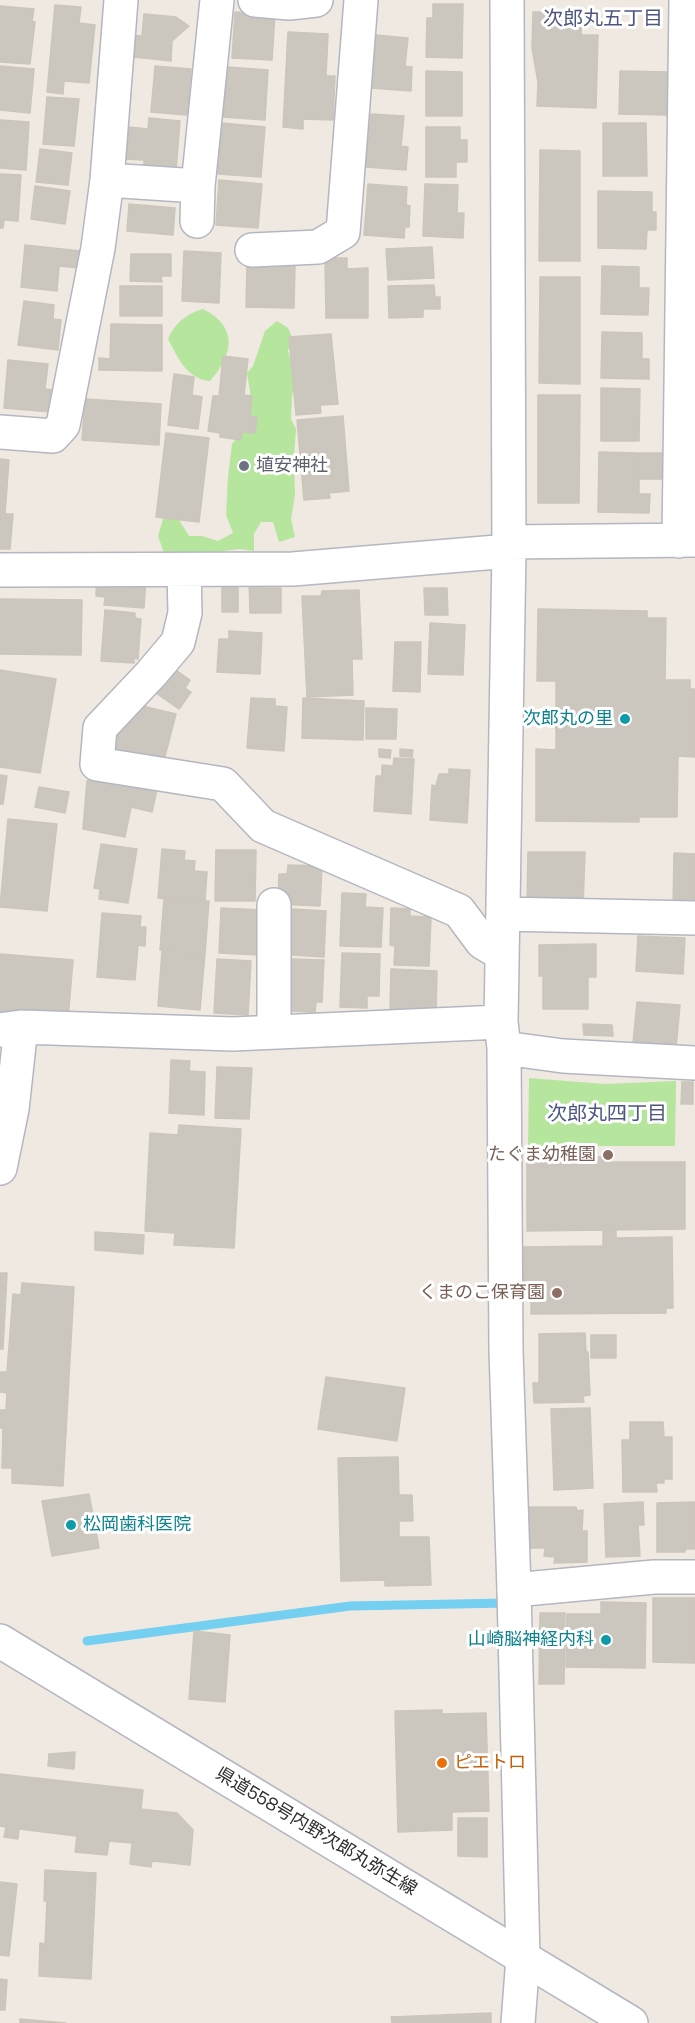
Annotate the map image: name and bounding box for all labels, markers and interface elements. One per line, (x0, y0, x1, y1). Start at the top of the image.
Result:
district label: 次郎丸五丁目 (543, 8, 663, 32)
place label: 埴安神社 (256, 455, 328, 477)
marker: 埴安神社 (237, 459, 251, 473)
place label: 次郎丸の里 (523, 708, 613, 730)
marker: 次郎丸の里 (618, 712, 632, 726)
district label: 次郎丸四丁目 (547, 1103, 667, 1127)
place label: たぐま幼稚園 (488, 1144, 596, 1166)
marker: たぐま幼稚園 (601, 1148, 615, 1162)
place label: くまのこ保育園 (419, 1282, 545, 1304)
marker: くまのこ保育園 (550, 1286, 564, 1300)
place label: 松岡歯科医院 (83, 1514, 191, 1536)
marker: 松岡歯科医院 (64, 1518, 78, 1532)
place label: 山崎脳神経内科 (468, 1629, 594, 1651)
marker: 山崎脳神経内科 (599, 1633, 613, 1647)
place label: ピエトロ (454, 1752, 526, 1774)
marker: ピエトロ (435, 1756, 449, 1770)
street label: 県道558号内野次郎丸弥生線 (212, 1763, 420, 1901)

